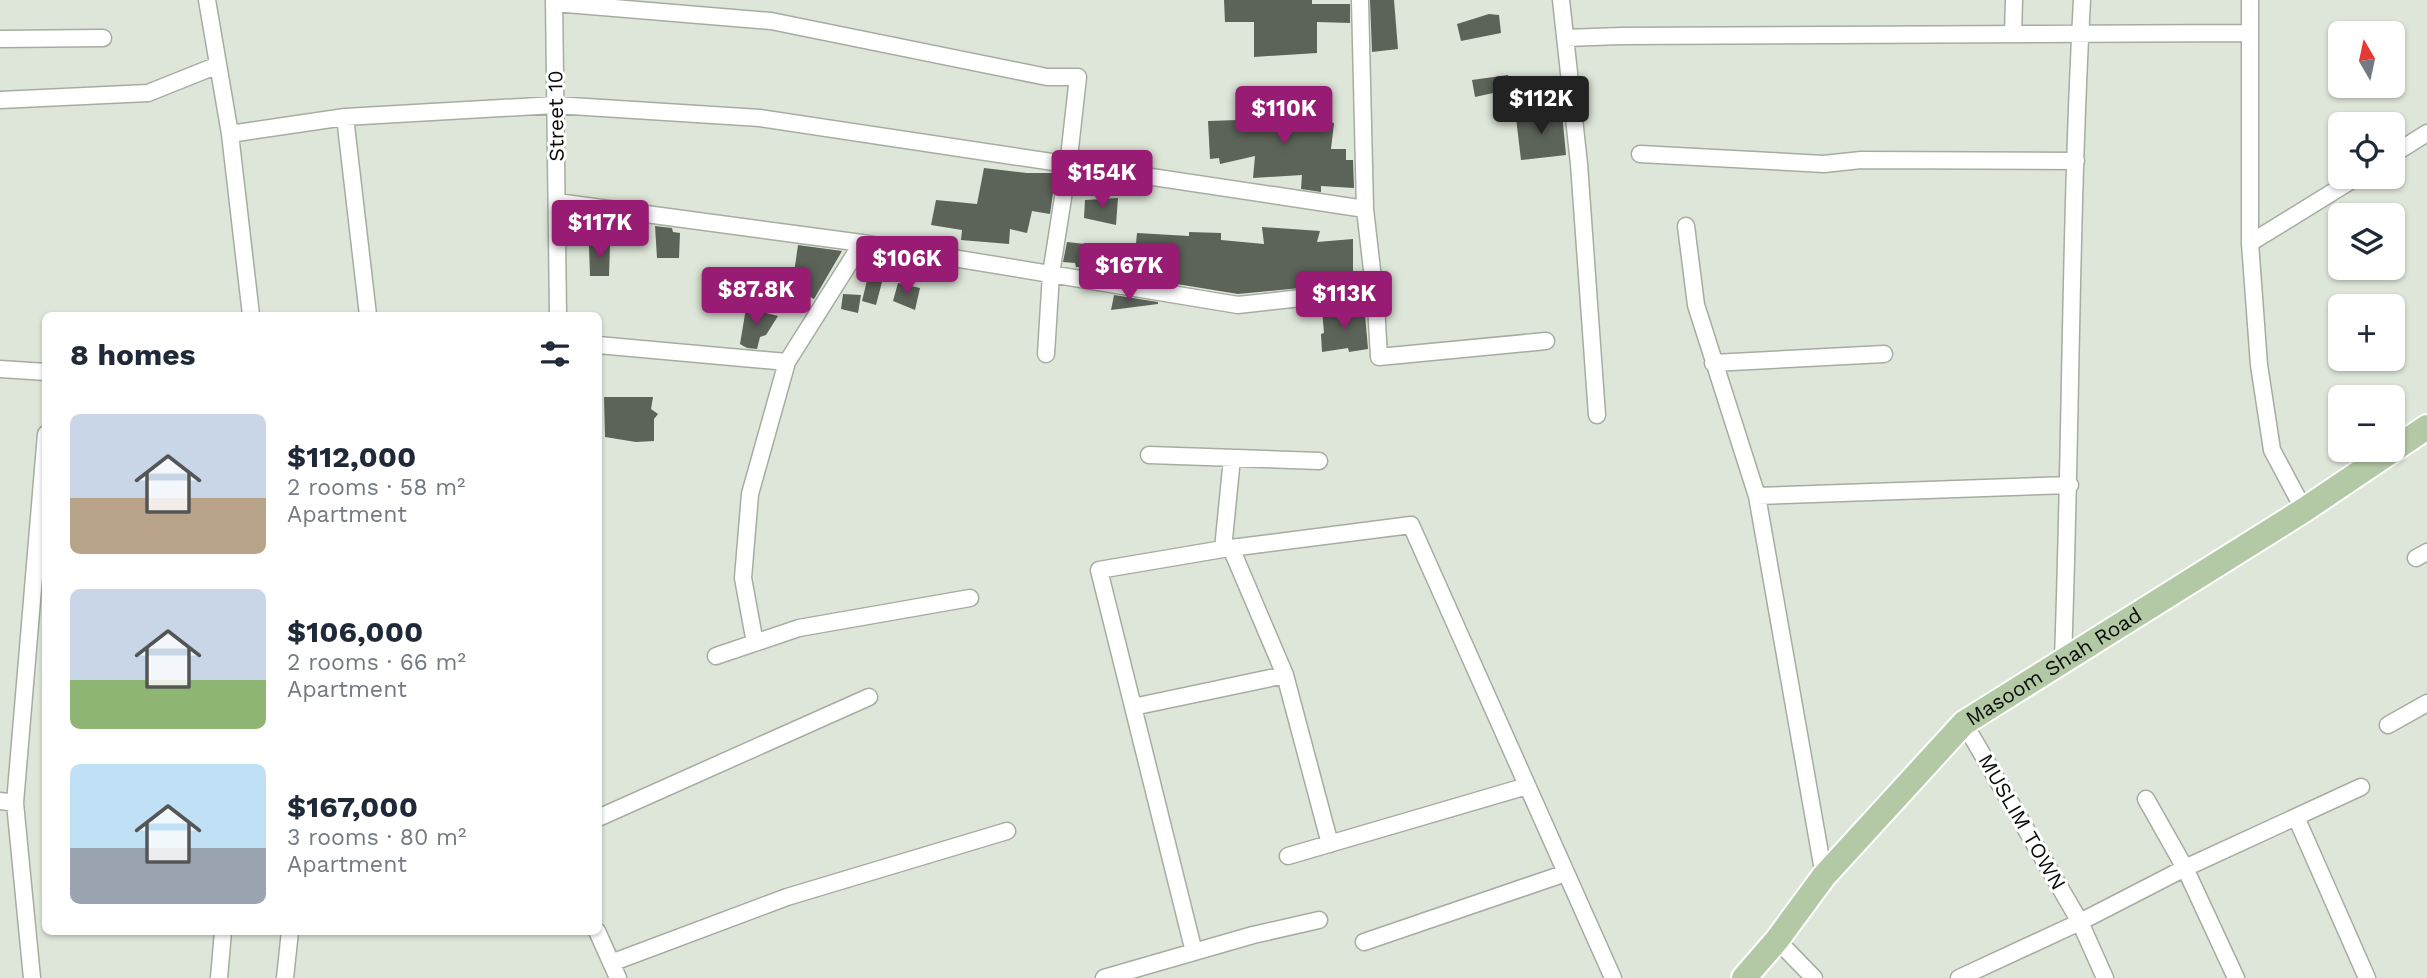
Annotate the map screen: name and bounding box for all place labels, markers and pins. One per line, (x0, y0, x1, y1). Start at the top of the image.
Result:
pin: $112K (1492, 76, 1590, 136)
pin: $110K (1235, 86, 1333, 146)
pin: $154K (1053, 150, 1151, 210)
pin: $117K (551, 201, 649, 260)
pin: $106K (858, 236, 956, 296)
pin: $167K (1080, 244, 1178, 303)
pin: $87.8K (699, 268, 813, 327)
pin: $113K (1295, 272, 1393, 331)

